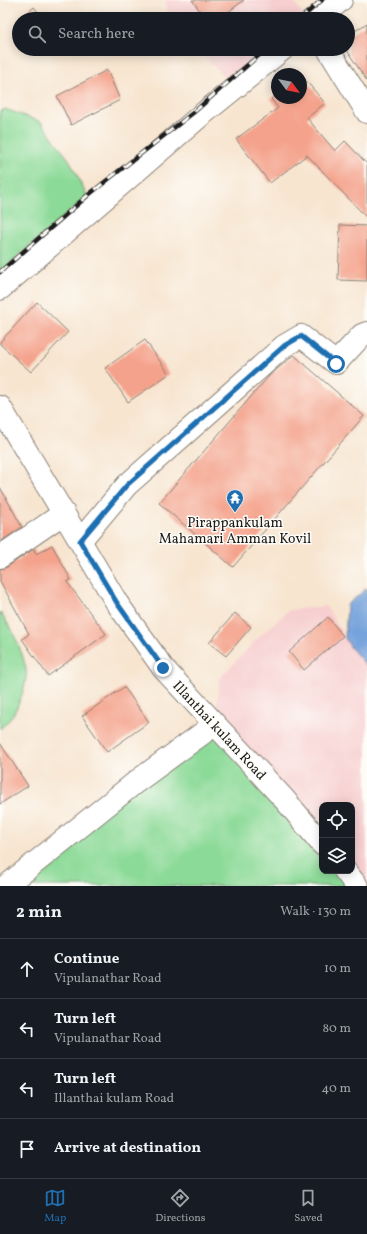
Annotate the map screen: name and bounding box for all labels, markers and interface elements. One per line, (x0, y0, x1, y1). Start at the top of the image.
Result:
search box (12, 12, 355, 56)
icon: search (26, 23, 48, 45)
text: Search here (58, 24, 135, 45)
north arrow (271, 68, 307, 104)
route start (327, 355, 345, 373)
temple icon: Pirappankulam Mahamari Amman Kovil (225, 488, 245, 513)
place label: Pirappankulam Mahamari Amman Kovil (159, 514, 311, 549)
route end (154, 659, 172, 677)
street label: Illanthai kulam Road (168, 677, 270, 785)
map controls (319, 802, 355, 874)
button: locate (319, 802, 355, 838)
button: layers (319, 838, 355, 874)
text: 2 min (16, 901, 62, 924)
text: Walk · 130 m (280, 903, 351, 921)
text: Continue (54, 949, 119, 970)
icon: ahead (16, 958, 38, 980)
text: 10 m (324, 960, 351, 978)
text: Vipulanathar Road (54, 970, 162, 988)
text: Turn left (54, 1009, 116, 1030)
icon: left (16, 1018, 38, 1040)
text: 80 m (322, 1020, 351, 1038)
text: Vipulanathar Road (54, 1030, 162, 1048)
text: Turn left (54, 1069, 116, 1090)
icon: left (16, 1078, 38, 1100)
text: 40 m (322, 1080, 351, 1098)
text: Illanthai kulam Road (54, 1090, 174, 1108)
icon: arrive (16, 1138, 38, 1160)
text: Arrive at destination (54, 1138, 201, 1159)
tab: Map (44, 1187, 66, 1226)
tab: Directions (155, 1187, 206, 1226)
tab: Saved (294, 1187, 323, 1226)

